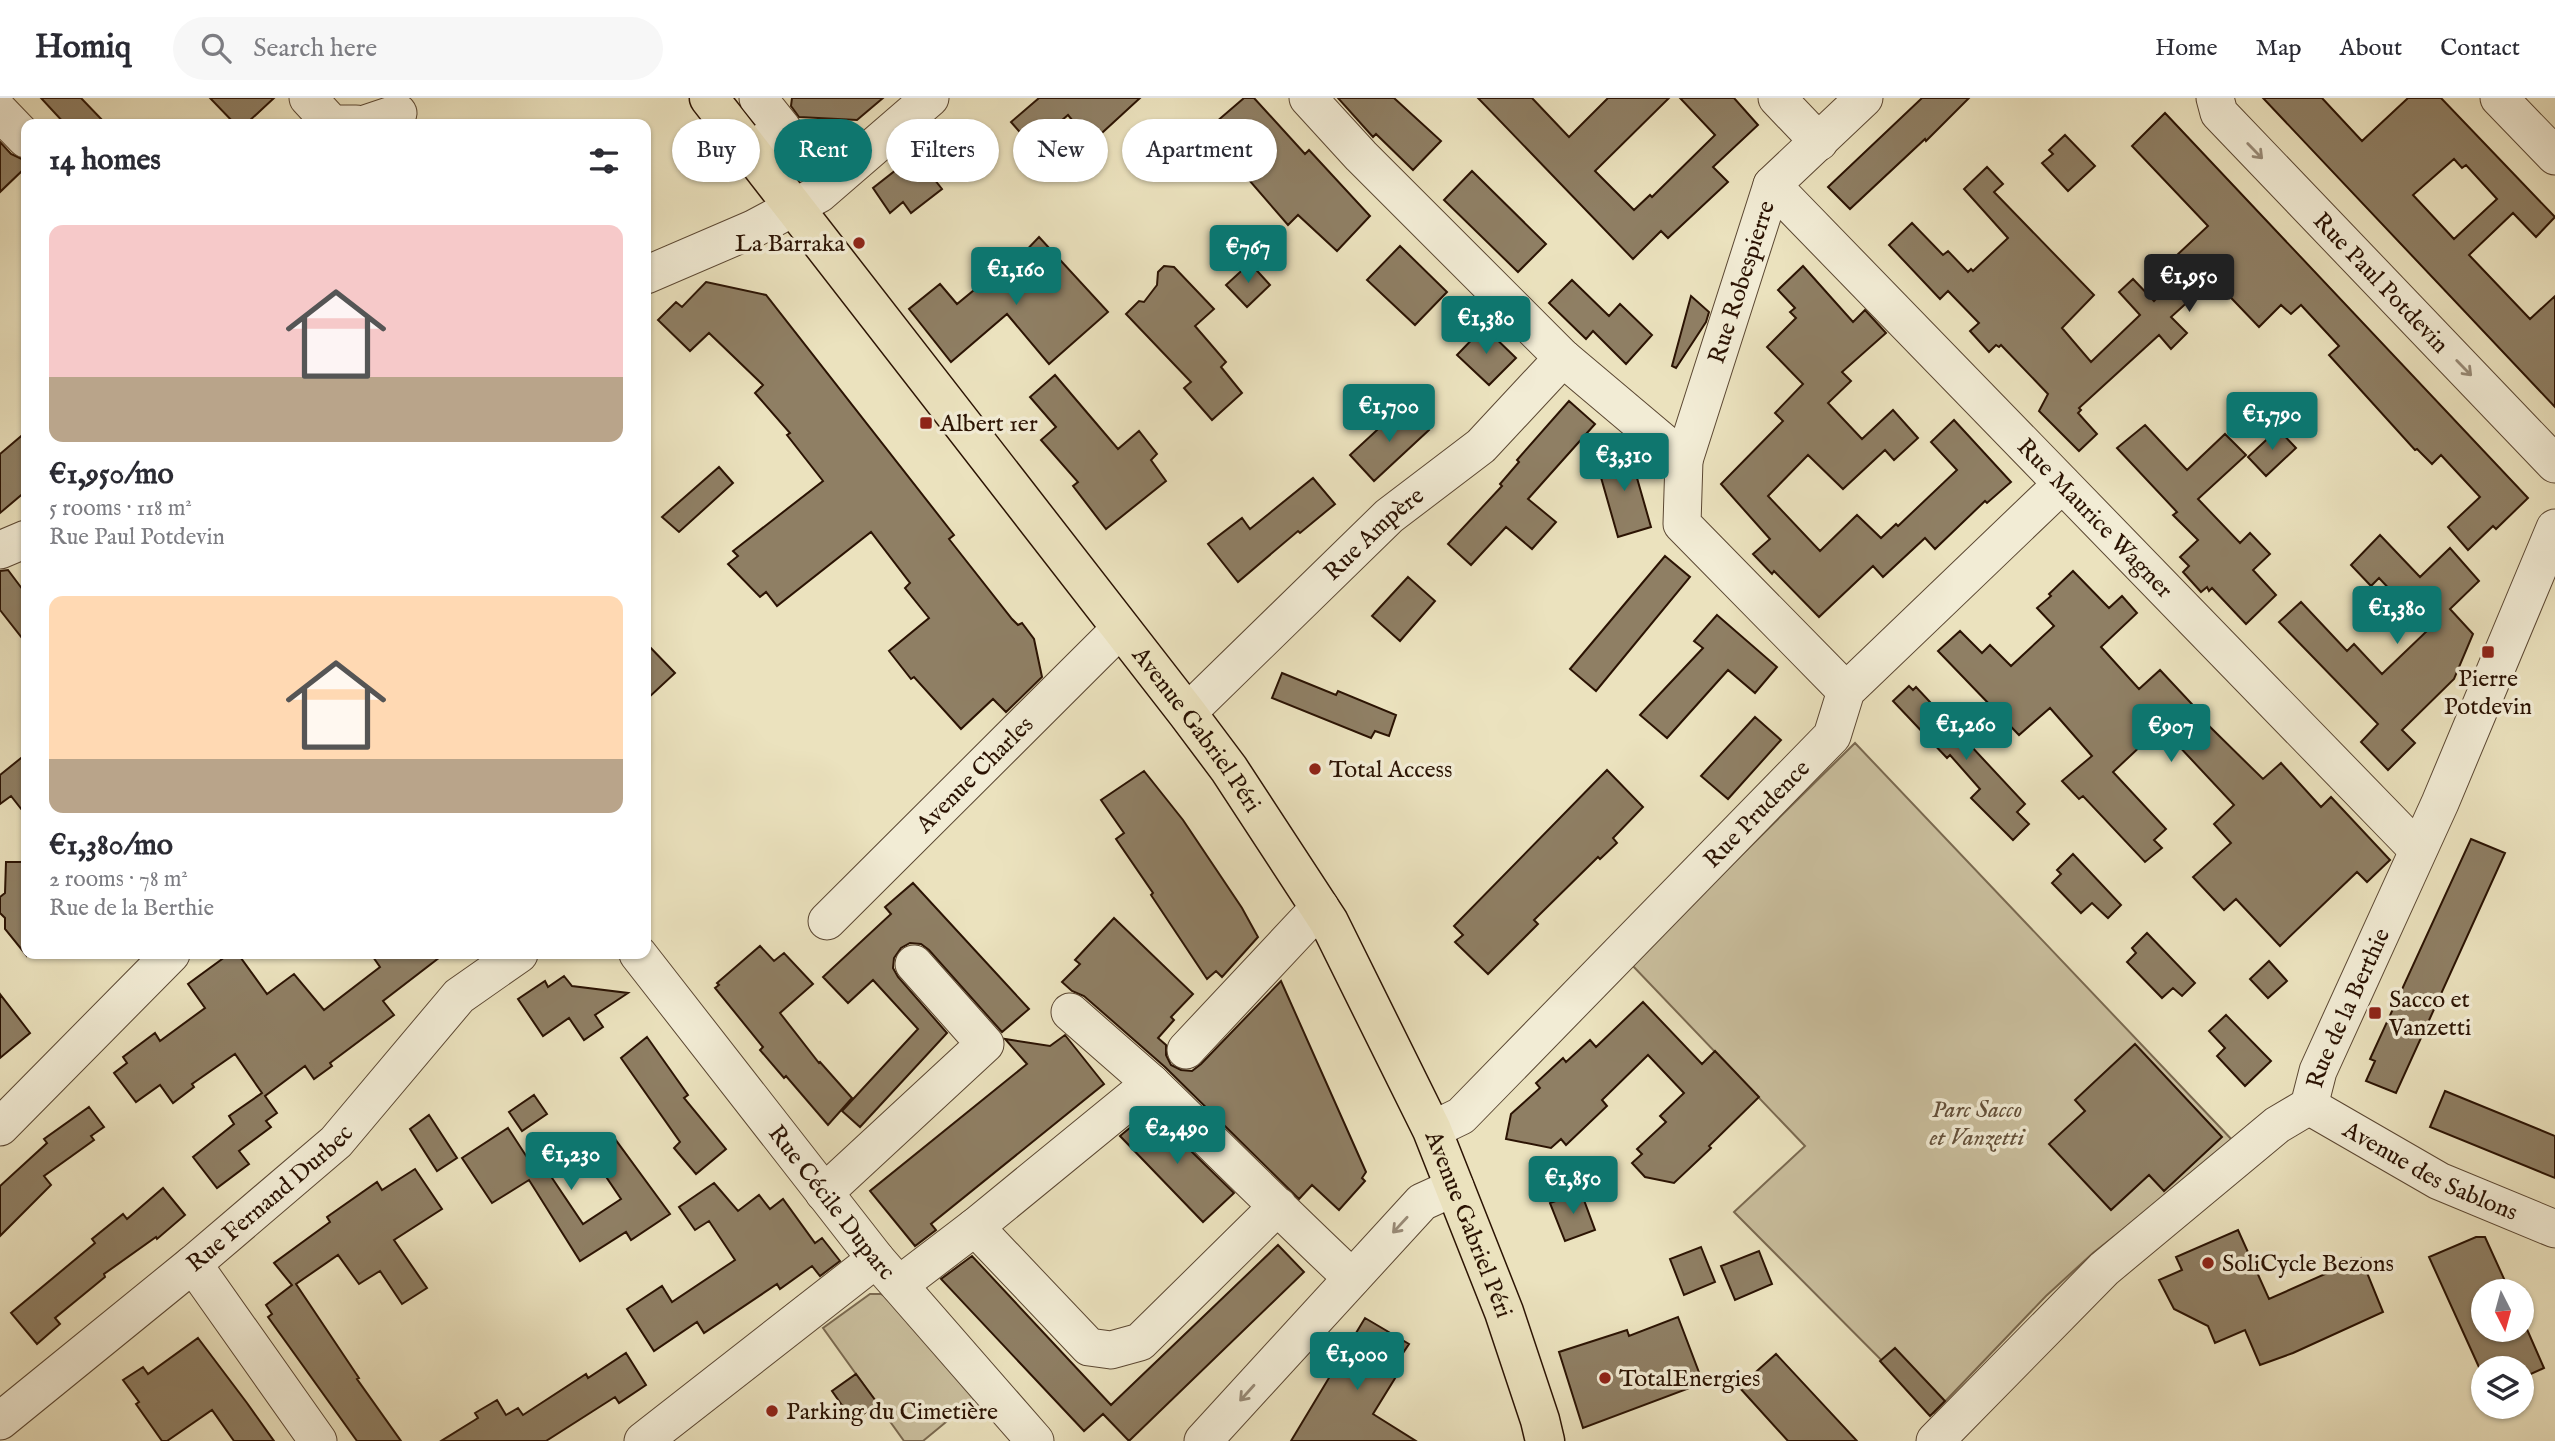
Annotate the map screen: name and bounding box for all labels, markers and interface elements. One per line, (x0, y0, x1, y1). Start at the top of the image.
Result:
search box (173, 17, 663, 80)
text: Homiq (35, 27, 131, 69)
icon: search (197, 29, 235, 67)
text: Search here (253, 32, 377, 65)
text: Home (2155, 33, 2218, 64)
text: Map (2256, 33, 2302, 64)
text: About (2340, 33, 2402, 64)
text: Contact (2440, 33, 2520, 64)
chip: Buy (672, 119, 760, 182)
chip: Rent (774, 119, 872, 182)
chip: Filters (886, 119, 999, 182)
chip: New (1013, 119, 1108, 182)
chip: Apartment (1122, 119, 1277, 182)
text: 14 homes (49, 142, 161, 180)
icon: filters (585, 142, 623, 180)
one-way arrow (2247, 142, 2264, 159)
street label: Rue Robespierre (1702, 197, 1783, 368)
street label: Rue Paul Potdevin (2305, 206, 2455, 361)
pin: €767 (1207, 226, 1289, 285)
place label: La Barraka (735, 229, 846, 260)
text: €767 (1226, 233, 1270, 262)
marker: La Barraka (851, 235, 867, 251)
pin: €1,160 (959, 248, 1073, 307)
pin: €1,950 (2132, 254, 2246, 314)
text: €1,160 (987, 255, 1045, 284)
text: €1,950 (2160, 262, 2218, 291)
icon: home (273, 271, 399, 397)
pin: €1,380 (1429, 296, 1543, 356)
text: €1,380 (1457, 304, 1515, 333)
one-way arrow (2455, 360, 2472, 377)
pin: €1,700 (1332, 384, 1446, 444)
text: €1,700 (1359, 392, 1419, 421)
pin: €1,790 (2215, 392, 2329, 452)
text: €1,790 (2242, 400, 2302, 429)
place label: Albert 1er (939, 409, 1038, 440)
marker: Albert 1er (918, 415, 934, 431)
street label: Rue Maurice Wagner (2009, 432, 2179, 606)
pin: €3,310 (1567, 434, 1681, 493)
text: €3,310 (1596, 441, 1652, 470)
text: €1,950/mo (49, 456, 174, 494)
street label: Rue Ampère (1318, 481, 1431, 588)
text: 5 rooms · 118 m² (49, 494, 192, 523)
text: Rue Paul Potdevin (49, 523, 225, 552)
pin: €1,380 (2340, 587, 2454, 646)
text: €1,380 (2368, 594, 2426, 623)
street label: Avenue Gabriel Péri (1124, 640, 1267, 819)
icon: home (273, 642, 399, 768)
marker: Pierre Potdevin (2480, 644, 2496, 660)
place label: Pierre Potdevin (2444, 664, 2532, 723)
pin: €1,260 (1909, 702, 2023, 762)
pin: €907 (2130, 704, 2212, 764)
street label: Avenue Charles (909, 710, 1041, 841)
text: €1,260 (1936, 710, 1996, 739)
text: €907 (2148, 712, 2194, 741)
street label: Rue Prudence (1697, 754, 1817, 875)
place label: Total Access (1329, 755, 1452, 786)
marker: Total Access (1307, 761, 1323, 777)
text: €1,380/mo (49, 827, 173, 865)
text: 2 rooms · 78 m² (49, 865, 188, 894)
text: Rue de la Berthie (49, 894, 214, 923)
street label: Rue de la Berthie (2300, 924, 2398, 1091)
place label: Sacco et Vanzetti (2388, 985, 2471, 1044)
marker: Sacco et Vanzetti (2367, 1005, 2383, 1021)
park label: Parc Sacco et Vanzetti (1929, 1095, 2027, 1154)
pin: €2,490 (1120, 1107, 1234, 1166)
text: €2,490 (1145, 1114, 1209, 1143)
street label: Avenue des Sablons (2336, 1114, 2522, 1229)
street label: Rue Fernand Durbec (181, 1119, 361, 1280)
street label: Rue Cécile Duparc (760, 1119, 901, 1287)
street label: Avenue Gabriel Péri (1417, 1126, 1519, 1322)
pin: €1,230 (514, 1132, 628, 1192)
text: €1,230 (542, 1140, 600, 1169)
pin: €1,850 (1516, 1156, 1630, 1216)
text: €1,850 (1545, 1164, 1601, 1193)
one-way arrow (1392, 1216, 1409, 1233)
place label: SoliCycle Bezons (2222, 1249, 2394, 1280)
marker: SoliCycle Bezons (2200, 1255, 2216, 1271)
north arrow (2471, 1279, 2534, 1342)
map controls (2471, 1279, 2534, 1419)
pin: €1,000 (1300, 1332, 1414, 1392)
text: €1,000 (1326, 1340, 1388, 1369)
button: layers (2471, 1356, 2534, 1419)
place label: TotalEnergies (1619, 1364, 1760, 1395)
marker: TotalEnergies (1597, 1370, 1613, 1386)
one-way arrow (1239, 1384, 1255, 1402)
place label: Parking du Cimetière (786, 1397, 998, 1428)
marker: Parking du Cimetière (764, 1403, 780, 1419)

